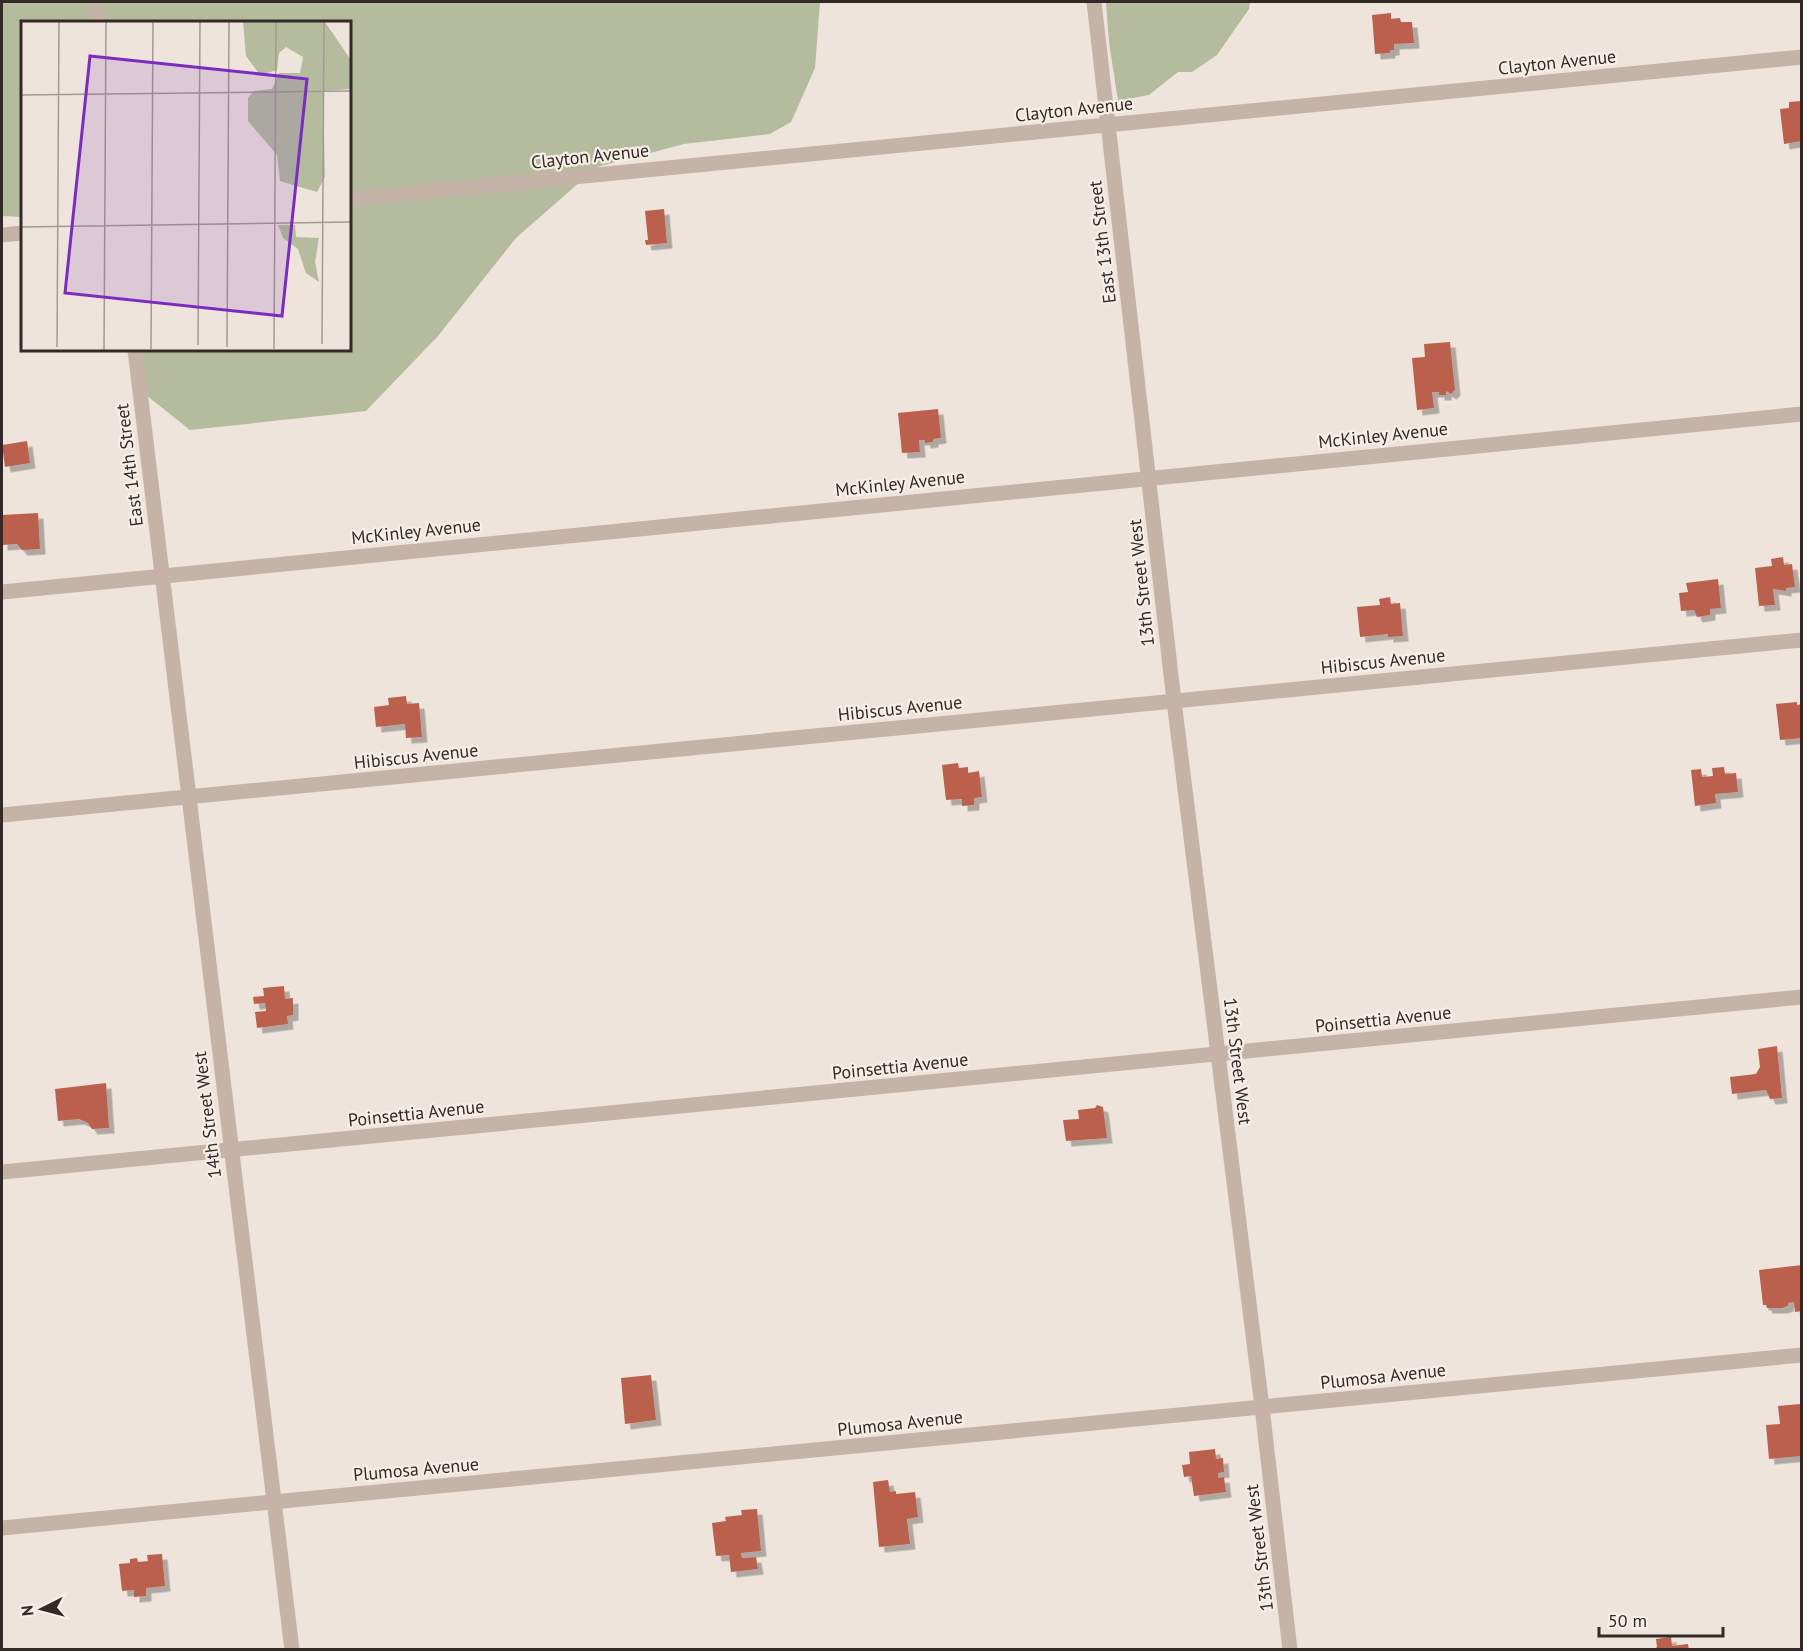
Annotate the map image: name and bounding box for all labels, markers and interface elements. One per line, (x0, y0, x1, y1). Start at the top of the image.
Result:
inset map (21, 21, 351, 351)
street label: Clayton Avenue (1497, 44, 1617, 80)
street label: Clayton Avenue (1014, 91, 1134, 127)
street label: Clayton Avenue (530, 138, 650, 174)
street label: East 13th Street (1083, 179, 1121, 305)
street label: East 14th Street (110, 402, 148, 528)
street label: McKinley Avenue (1317, 417, 1449, 453)
street label: McKinley Avenue (834, 465, 966, 501)
street label: McKinley Avenue (350, 513, 482, 549)
street label: 13th Street West (1123, 518, 1159, 648)
street label: Hibiscus Avenue (1320, 643, 1446, 679)
street label: Hibiscus Avenue (837, 690, 963, 726)
street label: Hibiscus Avenue (353, 738, 479, 774)
street label: 13th Street West (1219, 996, 1257, 1126)
street label: Poinsettia Avenue (1314, 1000, 1452, 1038)
street label: Poinsettia Avenue (831, 1047, 969, 1085)
street label: 14th Street West (188, 1050, 226, 1180)
street label: Poinsettia Avenue (347, 1094, 485, 1132)
street label: Plumosa Avenue (1319, 1358, 1447, 1394)
street label: Plumosa Avenue (836, 1405, 964, 1441)
street label: Plumosa Avenue (352, 1452, 480, 1486)
street label: 13th Street West (1240, 1483, 1278, 1613)
north arrow (12, 1579, 72, 1639)
scale bar (1599, 1600, 1724, 1638)
text: N (17, 1604, 38, 1617)
text: 50 m (1608, 1609, 1647, 1632)

